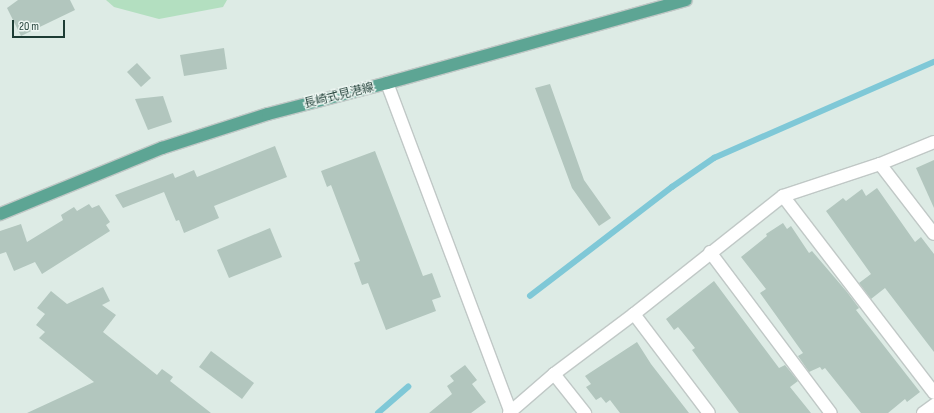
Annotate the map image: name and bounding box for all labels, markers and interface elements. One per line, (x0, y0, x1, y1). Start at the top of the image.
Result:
scale bar (14, 12, 67, 38)
text: 20 m (19, 19, 39, 34)
street label: 長崎式見港線 (302, 80, 376, 112)

